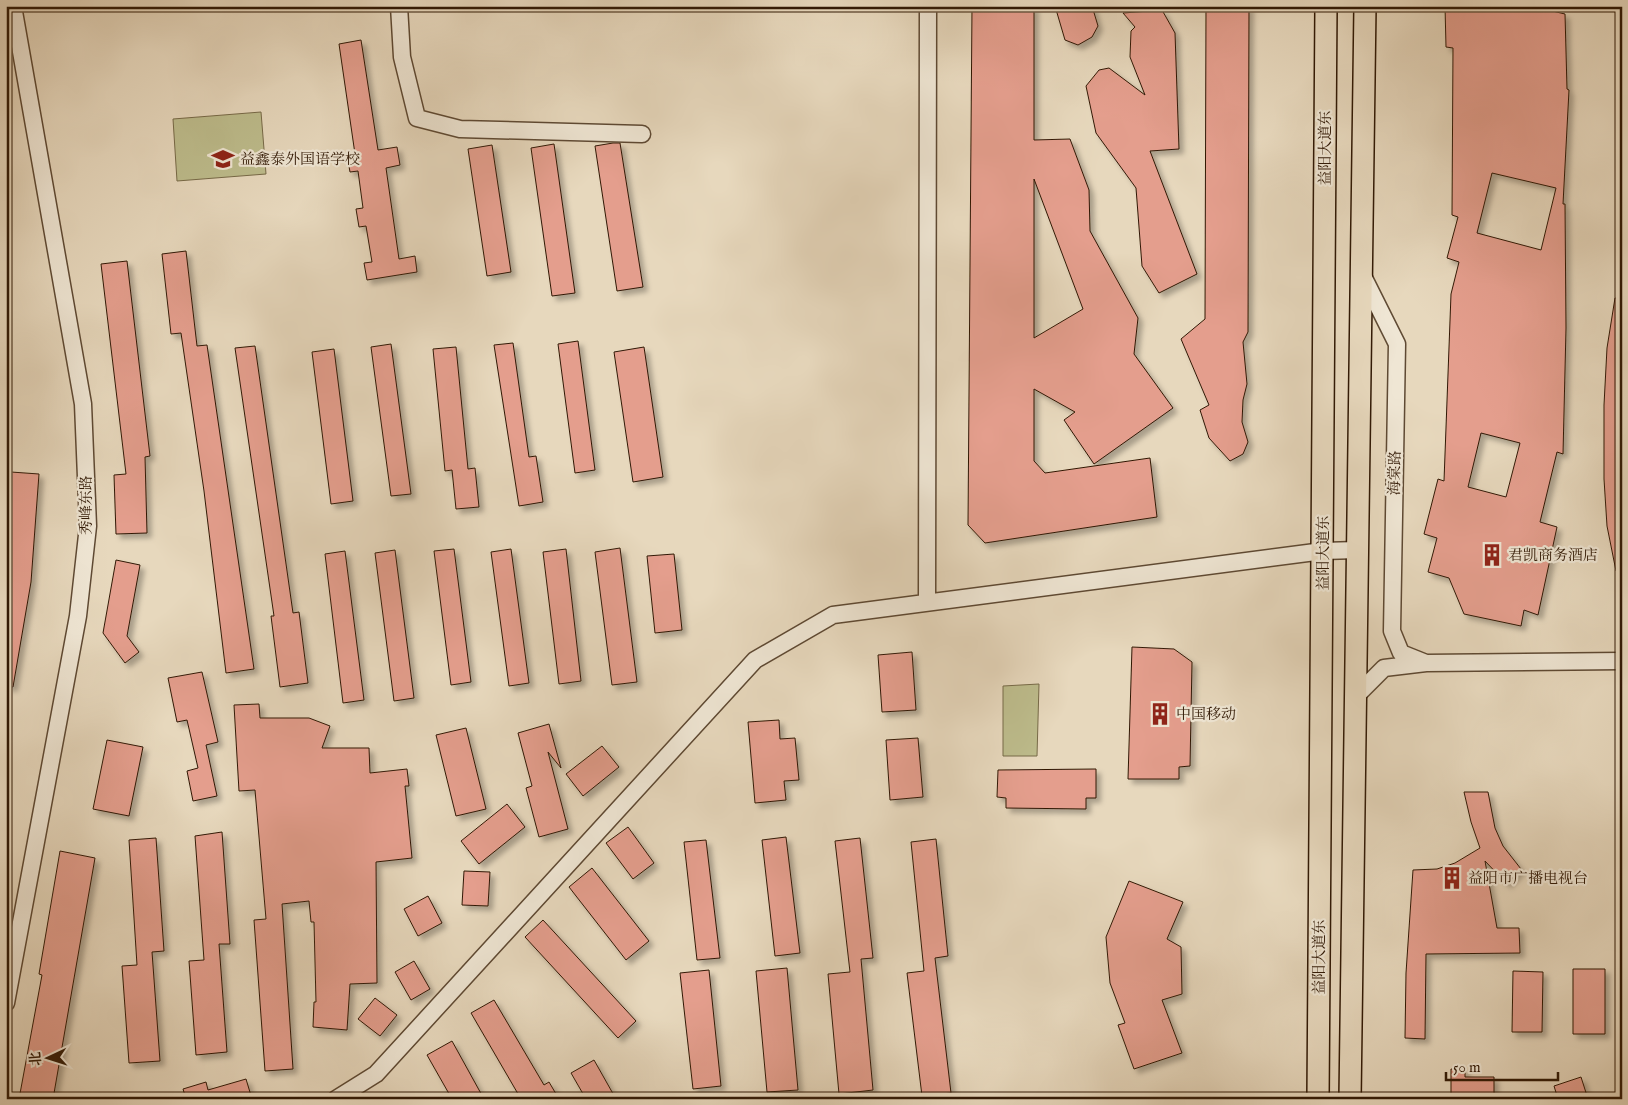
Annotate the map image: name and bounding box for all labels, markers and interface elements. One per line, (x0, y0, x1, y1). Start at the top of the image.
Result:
street label: 益阳大道东 (1316, 110, 1335, 186)
school or university icon: 益鑫泰外国语学校 (210, 146, 236, 172)
place label: 益鑫泰外国语学校 (240, 150, 360, 169)
street label: 海棠路 (1385, 450, 1405, 496)
street label: 秀峰东路 (77, 475, 96, 535)
street label: 益阳大道东 (1314, 515, 1333, 591)
building icon: 君凯商务酒店 (1479, 542, 1505, 568)
place label: 君凯商务酒店 (1508, 546, 1598, 565)
building icon: 中国移动 (1147, 701, 1173, 727)
place label: 中国移动 (1176, 705, 1236, 724)
building icon: 益阳市广播电视台 (1439, 865, 1465, 891)
place label: 益阳市广播电视台 (1468, 869, 1588, 888)
street label: 益阳大道东 (1310, 919, 1329, 995)
north arrow (22, 1032, 72, 1082)
scale bar (1446, 1050, 1558, 1082)
text: 北 (27, 1051, 45, 1066)
text: 50 m (1453, 1058, 1481, 1077)

